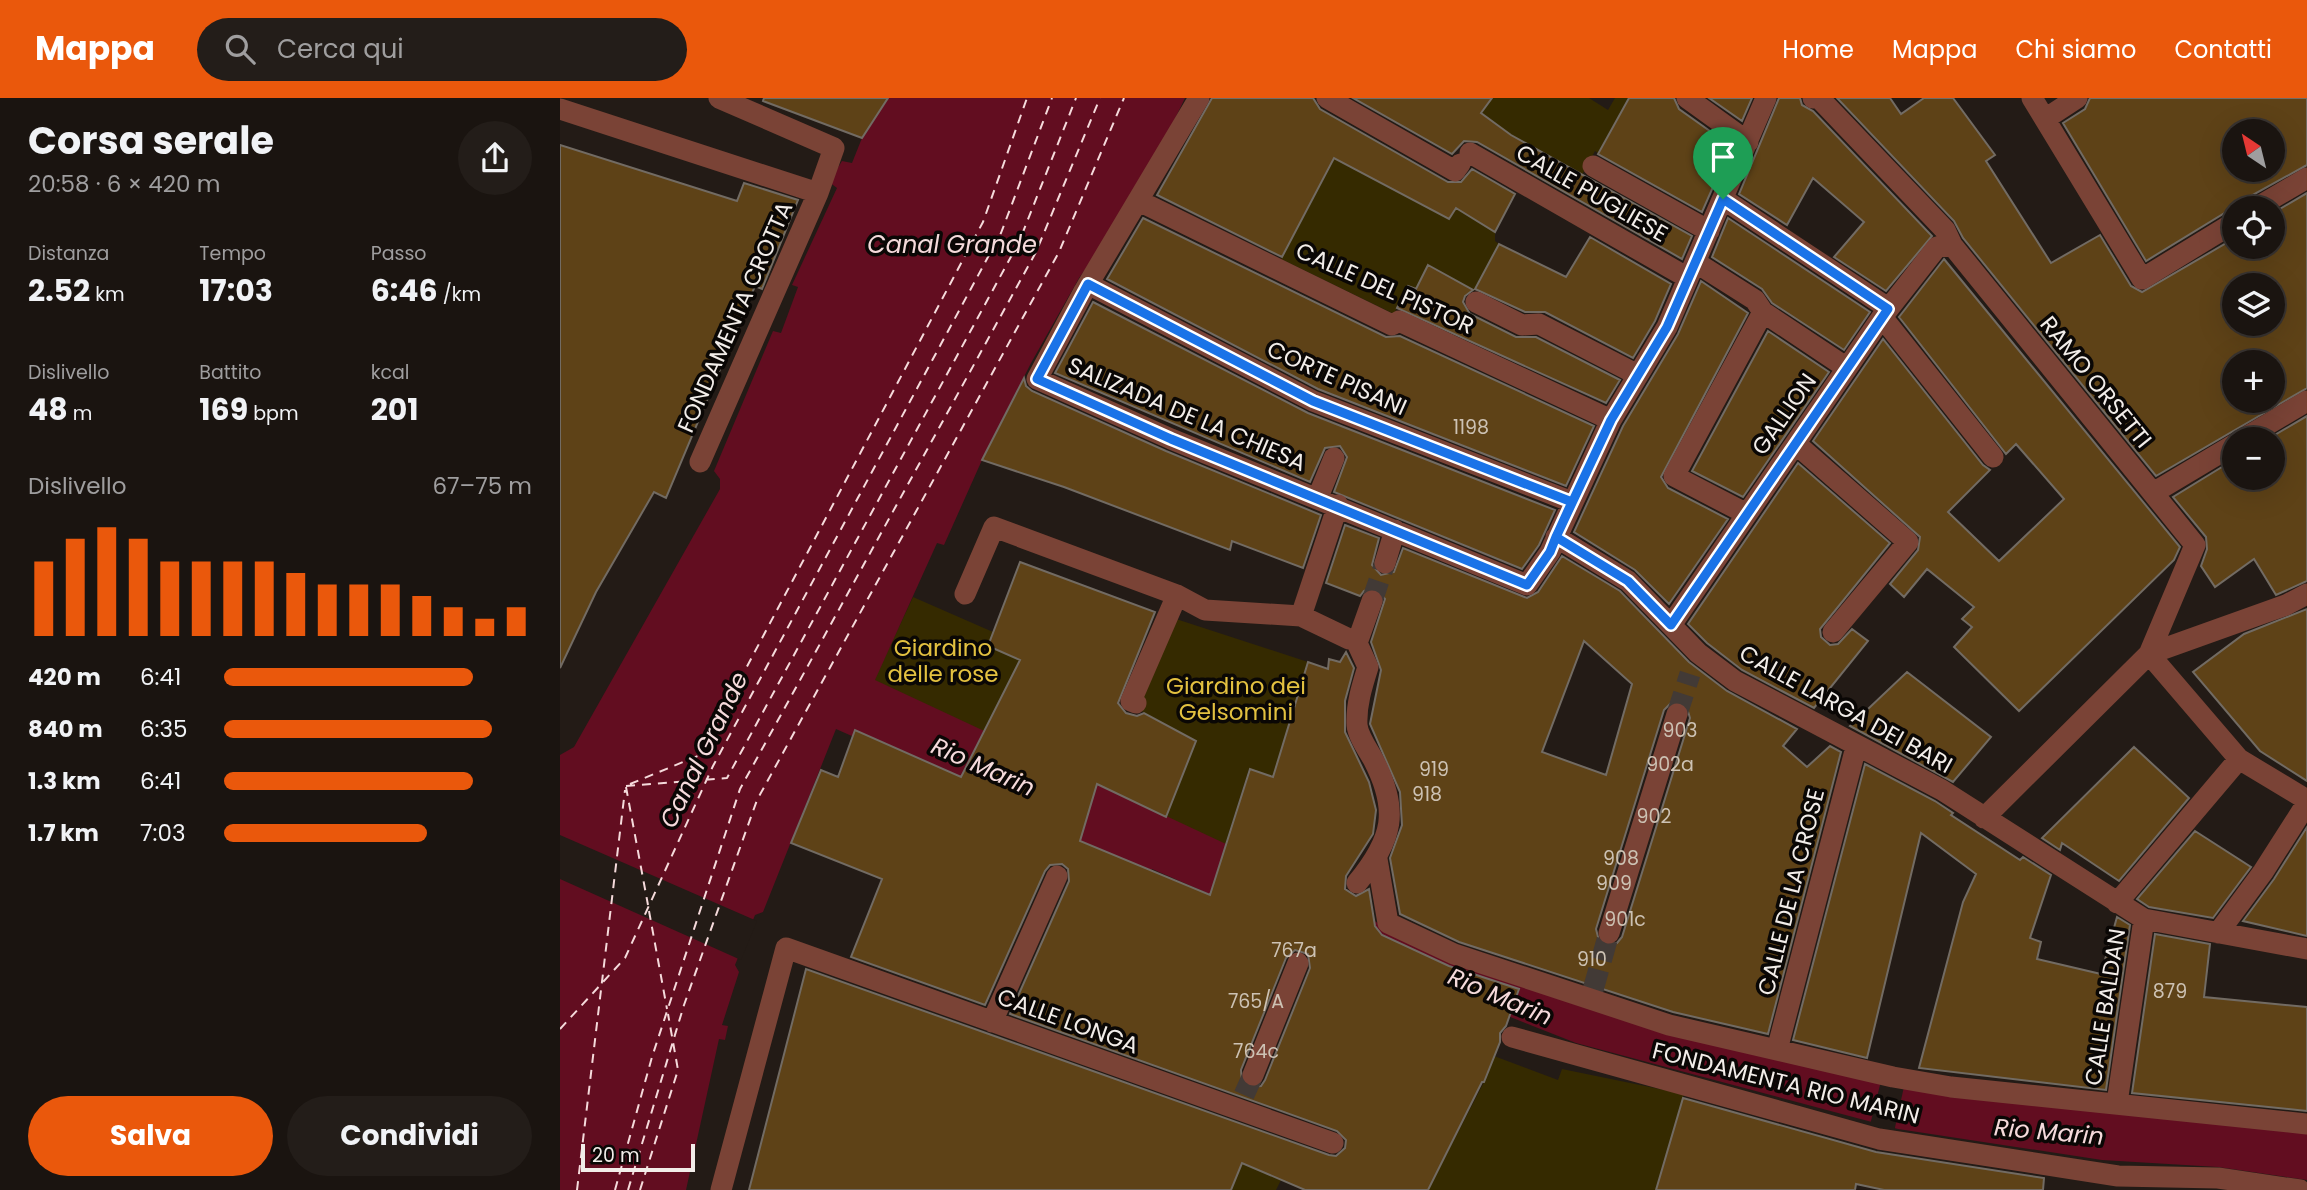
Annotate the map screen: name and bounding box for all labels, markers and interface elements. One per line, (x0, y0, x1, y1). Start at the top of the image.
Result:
search box (197, 18, 687, 81)
text: Mappa (35, 25, 155, 72)
icon: search (221, 30, 259, 68)
text: Cerca qui (277, 31, 404, 67)
text: Home (1782, 33, 1854, 66)
text: Mappa (1892, 33, 1977, 66)
text: Chi siamo (2015, 33, 2136, 66)
text: Contatti (2174, 33, 2272, 66)
text: Corsa serale (28, 114, 274, 167)
north arrow (2222, 119, 2286, 182)
map controls (2222, 119, 2285, 490)
button: share (458, 121, 532, 195)
pin (1693, 127, 1753, 199)
street label: CALLE PUGLIESE (1510, 137, 1674, 249)
icon: arrive (1704, 138, 1742, 176)
text: 20:58 · 6 × 420 m (28, 168, 220, 200)
street label: FONDAMENTA CROTTA (670, 196, 800, 438)
button: locate (2222, 196, 2285, 259)
water label: Canal Grande (867, 228, 1037, 261)
street label: CALLE DEL PISTOR (1291, 234, 1479, 342)
text: Distanza (28, 240, 109, 267)
text: Tempo (199, 240, 266, 267)
text: Passo (371, 240, 427, 267)
text: 2.52 (28, 269, 90, 312)
text: 17:03 (199, 269, 273, 312)
text: 6:46 (371, 269, 438, 312)
button: layers (2222, 273, 2285, 336)
text: km (90, 281, 125, 308)
text: /km (438, 281, 481, 308)
street label: RAMO ORSETTI (2033, 309, 2159, 455)
street label: CORTE PISANI (1262, 333, 1412, 423)
street label: SALIZADA DE LA CHIESA (1063, 349, 1311, 479)
button: + (2222, 350, 2285, 413)
text: Dislivello (28, 359, 109, 386)
text: Battito (199, 359, 261, 386)
text: kcal (371, 359, 410, 386)
street label: GALLION (1744, 367, 1824, 461)
text: 48 (28, 388, 68, 431)
text: 169 (199, 388, 248, 431)
text: 201 (371, 388, 419, 431)
text: m (68, 400, 92, 427)
text: bpm (248, 400, 299, 427)
house number: 1198 (1453, 414, 1489, 441)
button: − (2222, 427, 2285, 490)
text: Dislivello (28, 470, 126, 502)
text: 67–75 m (432, 470, 532, 502)
park label: Giardino delle rose (887, 632, 999, 690)
street label: CALLE LARGA DEI BARI (1734, 637, 1958, 781)
text: 420 m (28, 661, 101, 693)
text: 6:41 (140, 661, 181, 693)
water label: Canal Grande (652, 666, 756, 833)
park label: Giardino dei Gelsomini (1166, 670, 1306, 728)
text: 840 m (28, 713, 103, 745)
text: 6:35 (140, 713, 188, 745)
house number: 903 (1662, 717, 1698, 744)
water label: Rio Marin (926, 729, 1040, 804)
house number: 902a (1646, 751, 1694, 778)
house number: 919 (1419, 756, 1449, 783)
text: 1.3 km (28, 765, 101, 797)
text: 6:41 (140, 765, 181, 797)
house number: 918 (1412, 781, 1442, 808)
street label: CALLE DE LA CROSE (1750, 785, 1832, 999)
house number: 902 (1637, 803, 1671, 830)
text: 1.7 km (28, 817, 99, 849)
text: 7:03 (140, 817, 185, 849)
house number: 908 (1603, 845, 1639, 872)
house number: 909 (1596, 870, 1632, 897)
house number: 901c (1604, 906, 1646, 933)
street label: CALLE BALDAN (2077, 926, 2133, 1088)
house number: 767a (1271, 937, 1317, 964)
house number: 910 (1577, 946, 1607, 973)
water label: Rio Marin (1443, 960, 1557, 1033)
house number: 879 (2153, 978, 2187, 1005)
street label: CALLE LONGA (993, 981, 1143, 1061)
house number: 765/A (1228, 988, 1284, 1015)
street label: FONDAMENTA RIO MARIN (1649, 1034, 1923, 1132)
house number: 764c (1233, 1038, 1279, 1065)
button: Salva (28, 1096, 273, 1176)
button: Condividi (287, 1096, 532, 1176)
water label: Rio Marin (1993, 1110, 2105, 1153)
scale bar (581, 1141, 695, 1173)
text: 20 m (592, 1142, 640, 1169)

